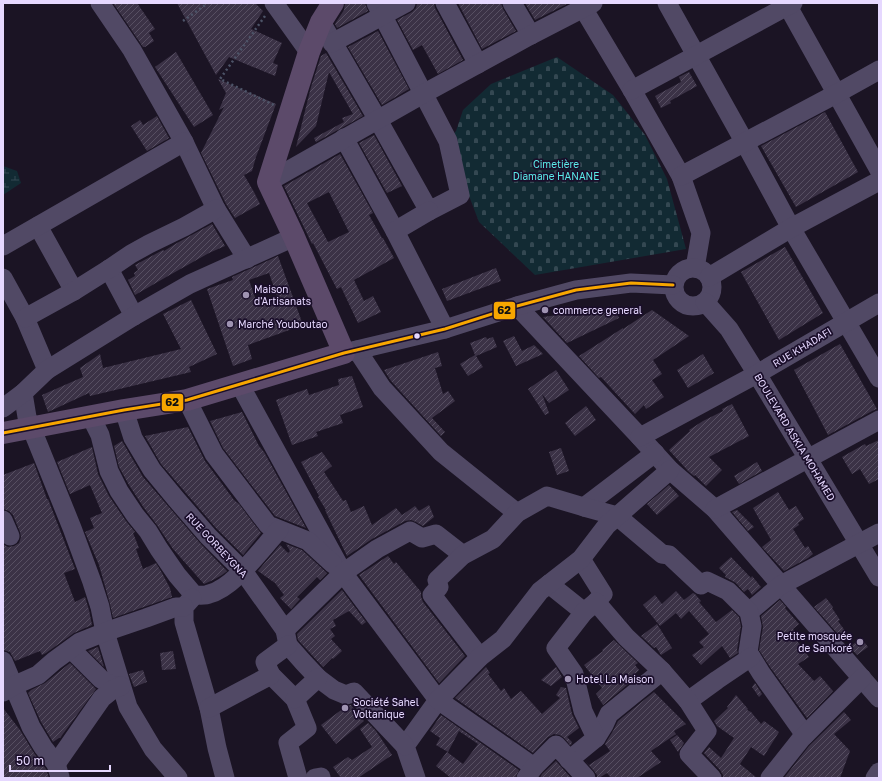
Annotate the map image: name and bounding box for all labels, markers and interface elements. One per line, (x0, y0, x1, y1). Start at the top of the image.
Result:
park label: Cimetière Diamane HANANE (513, 158, 599, 182)
place label: Maison d'Artisanats (254, 283, 311, 307)
marker: Maison d'Artisanats (241, 290, 251, 300)
line badge: 62 (493, 301, 516, 320)
text: 62 (497, 303, 511, 316)
place label: commerce general (553, 304, 642, 316)
marker: commerce general (540, 305, 550, 315)
place label: Marché Youboutao (238, 318, 327, 330)
marker: Marché Youboutao (225, 319, 235, 329)
street label: RUE KHADAFI (770, 325, 834, 369)
unlabelled marker (412, 331, 422, 341)
street label: BOULEVARD ASKIA MOHAMED (752, 371, 838, 503)
line badge: 62 (161, 393, 184, 412)
text: 62 (165, 395, 179, 408)
street label: RUE GORBEYGNA (184, 510, 250, 580)
place label: Petite mosquée de Sankoré (777, 630, 852, 654)
marker: Petite mosquée de Sankoré (855, 637, 865, 647)
place label: Hotel La Maison (576, 673, 653, 685)
marker: Hotel La Maison (563, 674, 573, 684)
place label: Société Sahel Voltanique (353, 696, 419, 720)
marker: Société Sahel Voltanique (340, 703, 350, 713)
scale bar (10, 747, 110, 773)
text: 50 m (16, 753, 44, 768)

